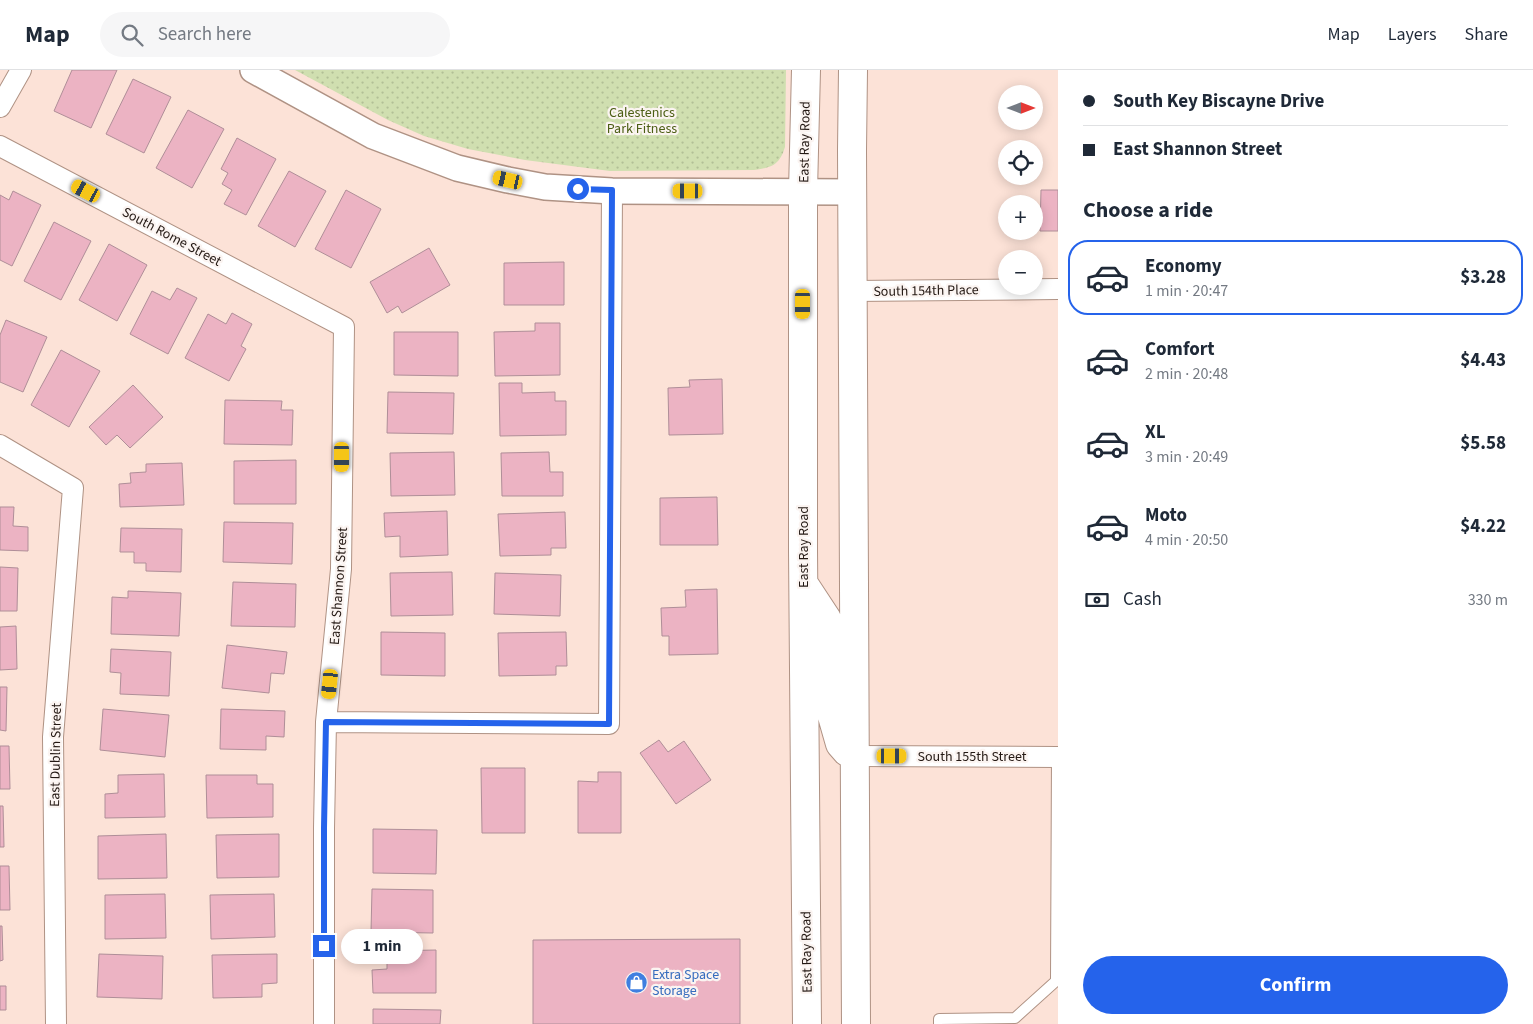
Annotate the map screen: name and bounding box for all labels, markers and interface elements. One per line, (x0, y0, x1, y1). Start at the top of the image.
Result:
search box (100, 12, 450, 57)
text: Map (25, 17, 70, 52)
icon: search (118, 21, 146, 49)
text: Search here (158, 21, 251, 48)
text: Map (1328, 22, 1360, 47)
text: Layers (1388, 22, 1437, 47)
text: Share (1465, 22, 1508, 47)
north arrow (998, 85, 1042, 130)
map controls (998, 85, 1043, 295)
text: South Key Biscayne Drive (1113, 88, 1324, 115)
street label: East Ray Road (794, 101, 816, 183)
park label: Calestenics Park Fitness (607, 103, 677, 139)
text: East Shannon Street (1113, 136, 1282, 163)
button: locate (998, 140, 1043, 185)
car (491, 169, 524, 191)
car (69, 177, 102, 205)
route start (567, 178, 589, 200)
car (673, 184, 703, 199)
text: Choose a ride (1083, 194, 1213, 226)
button: + (998, 195, 1043, 240)
street label: South Rome Street (118, 202, 225, 272)
button: − (998, 250, 1043, 295)
text: Economy (1145, 253, 1222, 280)
icon: car (1085, 255, 1130, 300)
text: $3.28 (1460, 264, 1506, 291)
street label: South 154th Place (873, 280, 979, 302)
text: 1 min · 20:47 (1145, 280, 1228, 302)
car (795, 289, 810, 319)
text: Comfort (1145, 336, 1215, 363)
icon: car (1085, 338, 1130, 383)
text: $4.43 (1460, 347, 1506, 374)
text: 2 min · 20:48 (1145, 363, 1228, 385)
text: XL (1145, 419, 1166, 446)
icon: car (1085, 421, 1130, 466)
text: $5.58 (1460, 430, 1506, 457)
car (334, 442, 349, 472)
text: 3 min · 20:49 (1145, 446, 1228, 468)
text: Moto (1145, 502, 1187, 529)
icon: car (1085, 504, 1130, 549)
street label: East Ray Road (794, 506, 814, 588)
text: $4.22 (1460, 513, 1506, 540)
street label: East Shannon Street (325, 526, 353, 646)
text: 4 min · 20:50 (1145, 529, 1228, 551)
icon: cash (1083, 586, 1111, 614)
text: Cash (1123, 586, 1162, 613)
text: 330 m (1468, 589, 1508, 611)
car (320, 668, 339, 700)
street label: East Dublin Street (45, 703, 67, 807)
street label: South 155th Street (918, 747, 1027, 767)
car (877, 749, 907, 764)
street label: East Ray Road (796, 911, 818, 993)
callout: 1 min (342, 928, 424, 964)
route end (313, 935, 335, 957)
text: 1 min (363, 935, 401, 957)
button: Confirm (1083, 956, 1508, 1014)
place label: Extra Space Storage (652, 965, 719, 1001)
shop icon: Extra Space Storage (624, 970, 648, 994)

